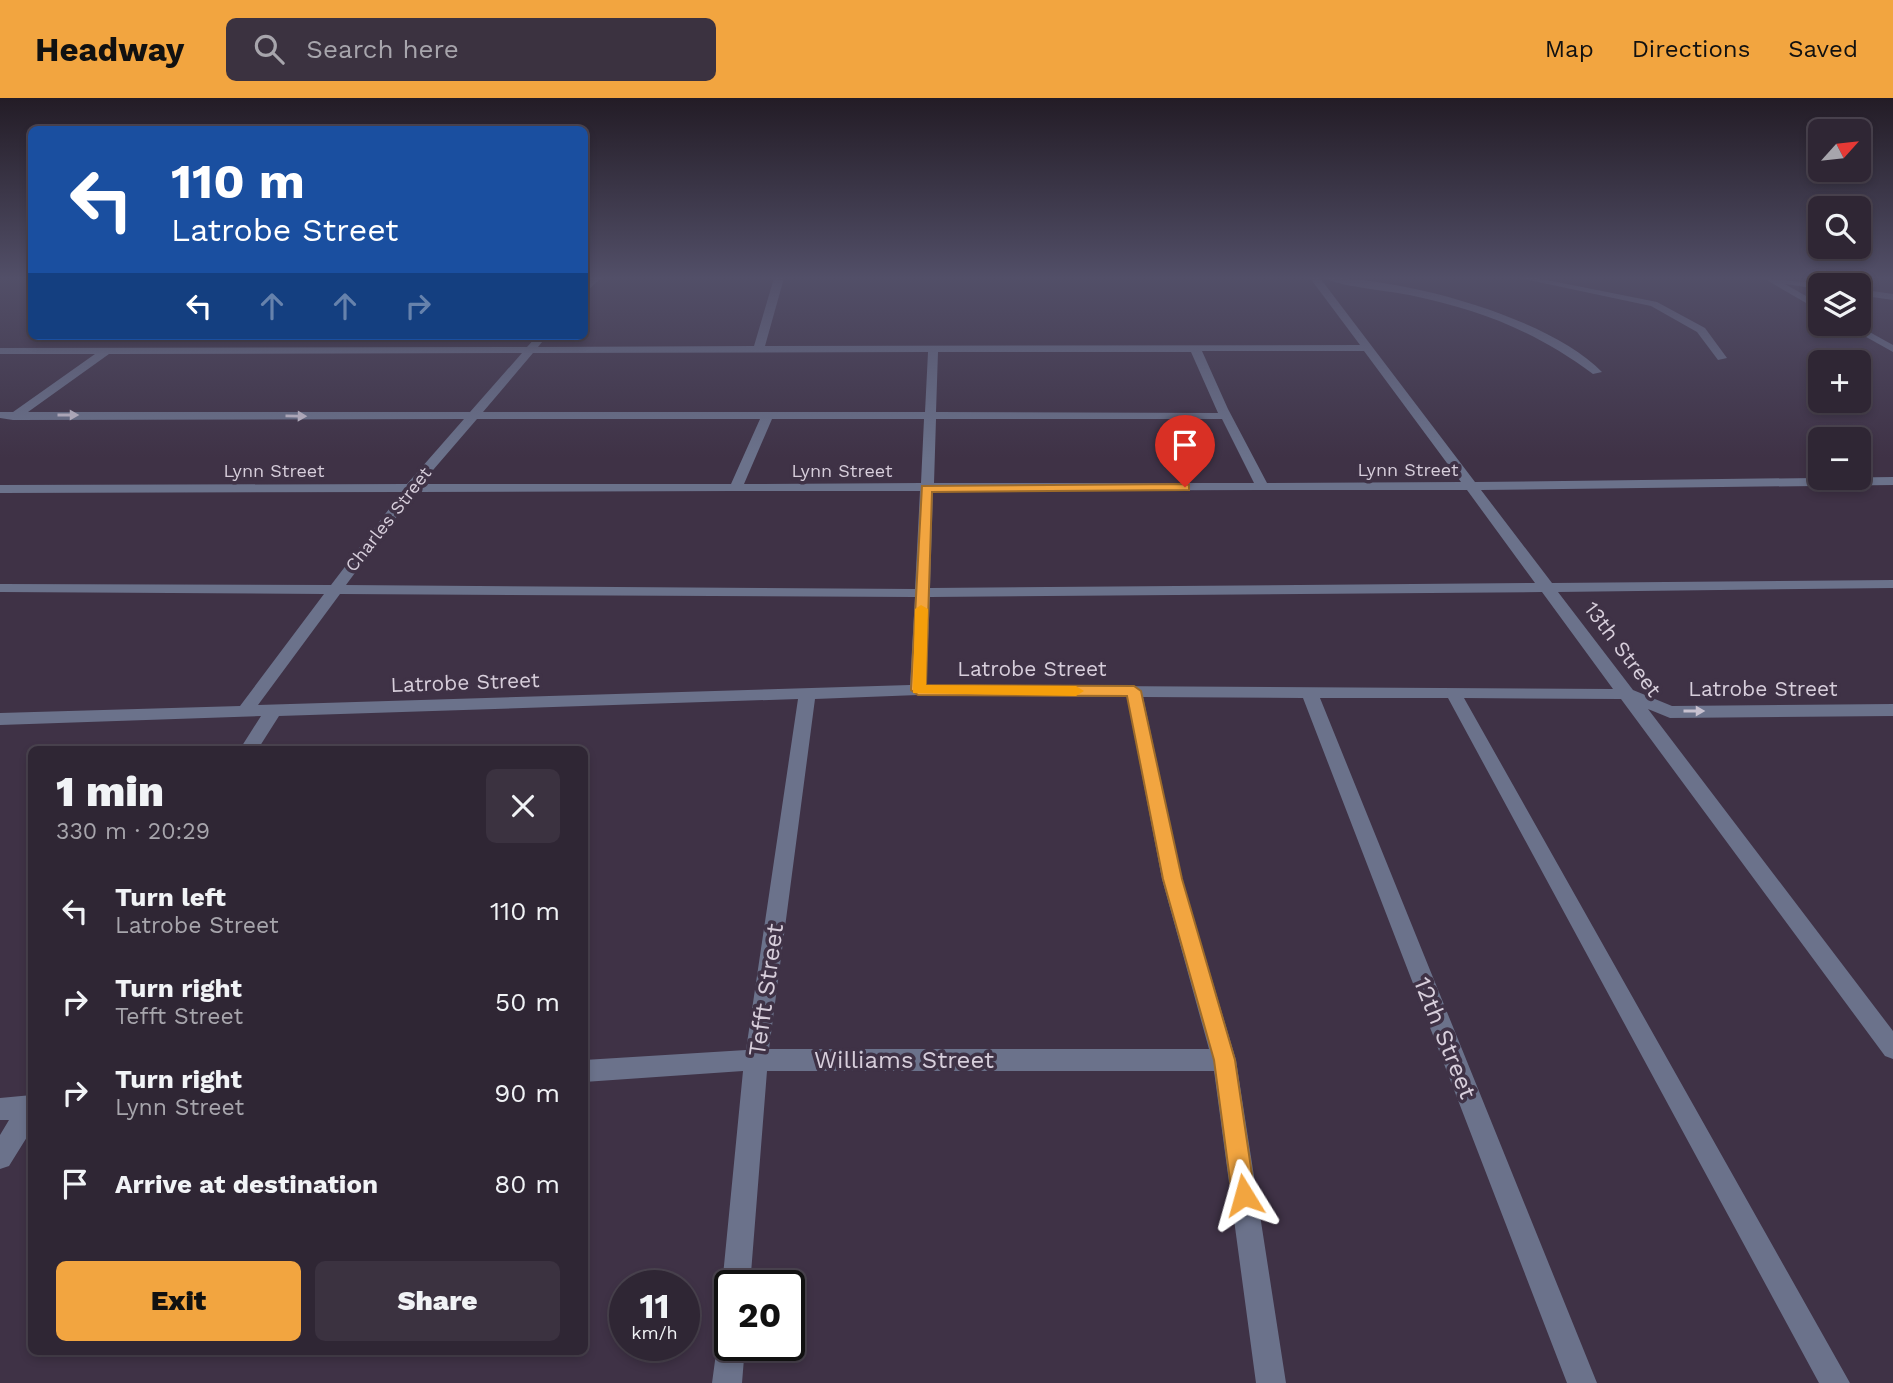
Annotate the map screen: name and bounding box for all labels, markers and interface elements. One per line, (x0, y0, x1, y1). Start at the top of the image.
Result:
search box (226, 18, 716, 81)
text: Headway (35, 30, 184, 69)
icon: search (250, 30, 288, 68)
text: Search here (306, 34, 459, 64)
text: Map (1545, 35, 1594, 63)
text: Directions (1632, 35, 1750, 63)
text: Saved (1788, 35, 1858, 63)
north arrow (1808, 119, 1871, 182)
map controls (1808, 119, 1871, 490)
text: 110 m (171, 152, 305, 210)
icon: left (56, 154, 147, 245)
button: search (1808, 196, 1871, 259)
text: Latrobe Street (171, 211, 399, 249)
button: layers (1808, 273, 1871, 336)
icon: left (180, 287, 218, 325)
icon: ahead (253, 287, 291, 325)
icon: ahead (326, 287, 364, 325)
icon: right (399, 287, 437, 325)
button: + (1808, 350, 1871, 413)
one-way arrow (57, 409, 79, 421)
one-way arrow (285, 410, 307, 422)
pin (1155, 415, 1215, 487)
icon: arrive (1166, 426, 1204, 464)
button: − (1808, 427, 1871, 490)
street label: Lynn Street (1357, 459, 1459, 480)
street label: Lynn Street (223, 460, 325, 481)
street label: Lynn Street (791, 460, 893, 481)
street label: Charles Street (341, 462, 436, 575)
street label: 13th Street (1579, 597, 1667, 702)
street label: Latrobe Street (957, 656, 1107, 681)
street label: Latrobe Street (390, 667, 540, 697)
street label: Latrobe Street (1688, 676, 1838, 701)
one-way arrow (1683, 705, 1705, 717)
text: 1 min (56, 767, 164, 816)
button: close (486, 769, 560, 843)
text: 330 m · 20:29 (56, 818, 210, 845)
text: Turn left (115, 882, 226, 912)
icon: left (56, 892, 94, 930)
text: 110 m (490, 896, 560, 926)
text: Latrobe Street (115, 912, 279, 939)
street label: Tefft Street (743, 922, 789, 1058)
text: Turn right (115, 973, 242, 1003)
street label: 12th Street (1408, 973, 1482, 1103)
icon: right (56, 983, 94, 1021)
text: 50 m (495, 987, 560, 1017)
text: Tefft Street (115, 1003, 243, 1030)
street label: Williams Street (814, 1046, 994, 1074)
text: Turn right (115, 1064, 242, 1094)
icon: right (56, 1074, 94, 1112)
text: 90 m (494, 1078, 560, 1108)
text: Lynn Street (115, 1094, 244, 1121)
position arrow (1207, 1158, 1281, 1232)
icon: arrive (56, 1165, 94, 1203)
text: Arrive at destination (115, 1169, 378, 1199)
text: 80 m (494, 1169, 560, 1199)
button: Exit (56, 1261, 301, 1341)
button: Share (315, 1261, 560, 1341)
speed limit sign: 20 (714, 1270, 805, 1361)
text: 11 (639, 1285, 670, 1327)
text: km/h (631, 1322, 678, 1343)

